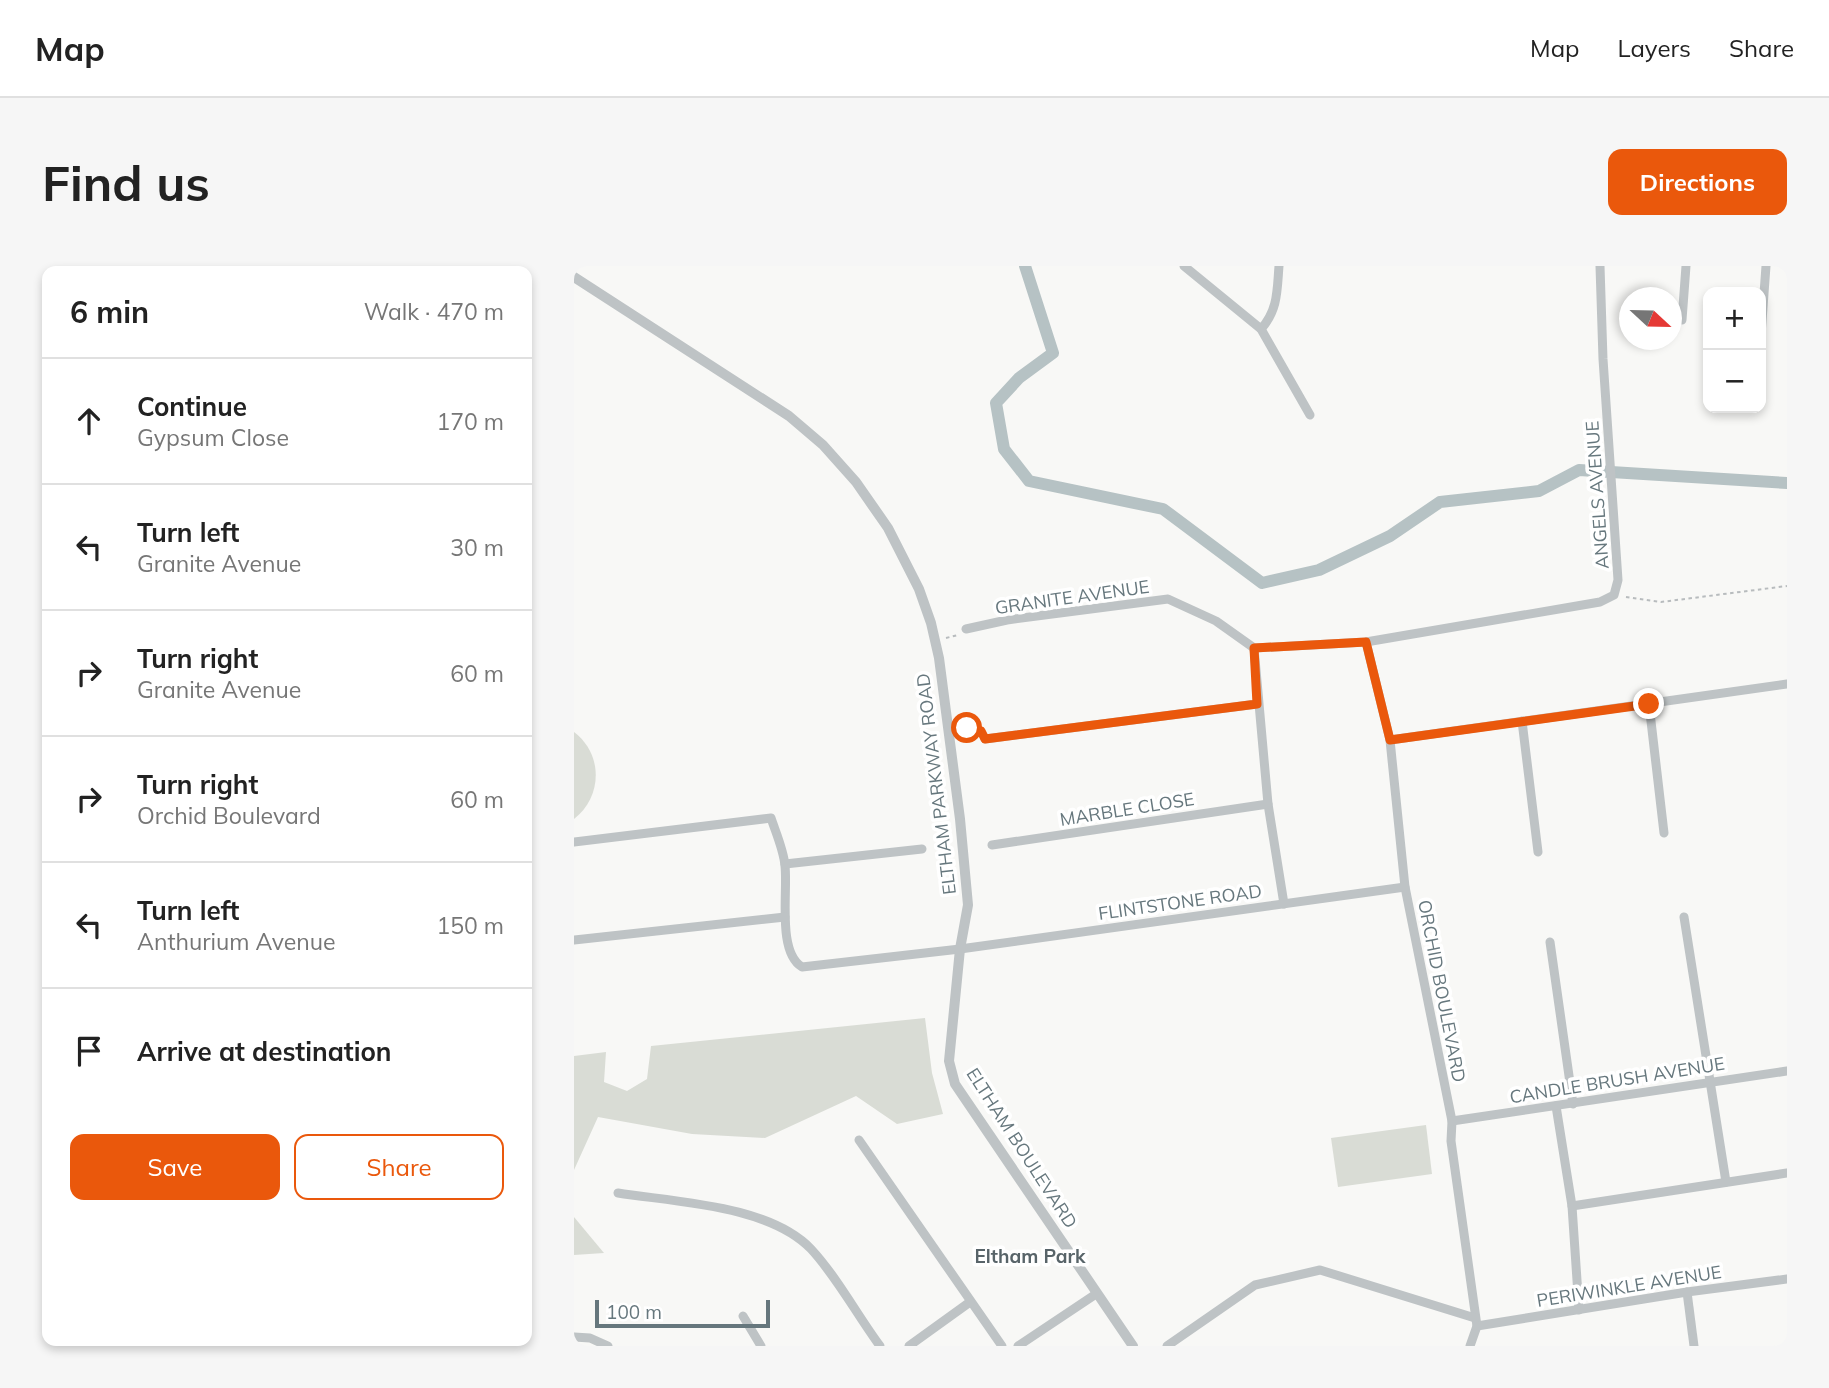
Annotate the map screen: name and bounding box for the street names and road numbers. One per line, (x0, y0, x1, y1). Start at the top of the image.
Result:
street label: ANGELS AVENUE (1580, 420, 1614, 570)
street label: GRANITE AVENUE (993, 575, 1151, 619)
street label: ELTHAM PARKWAY ROAD (911, 672, 961, 896)
street label: MARBLE CLOSE (1058, 787, 1196, 831)
street label: FLINTSTONE ROAD (1097, 879, 1263, 925)
street label: ORCHID BOULEVARD (1413, 898, 1471, 1084)
street label: CANDLE BRUSH AVENUE (1508, 1052, 1726, 1108)
street label: ELTHAM BOULEVARD (962, 1064, 1082, 1232)
street label: PERIWINKLE AVENUE (1535, 1260, 1723, 1312)

